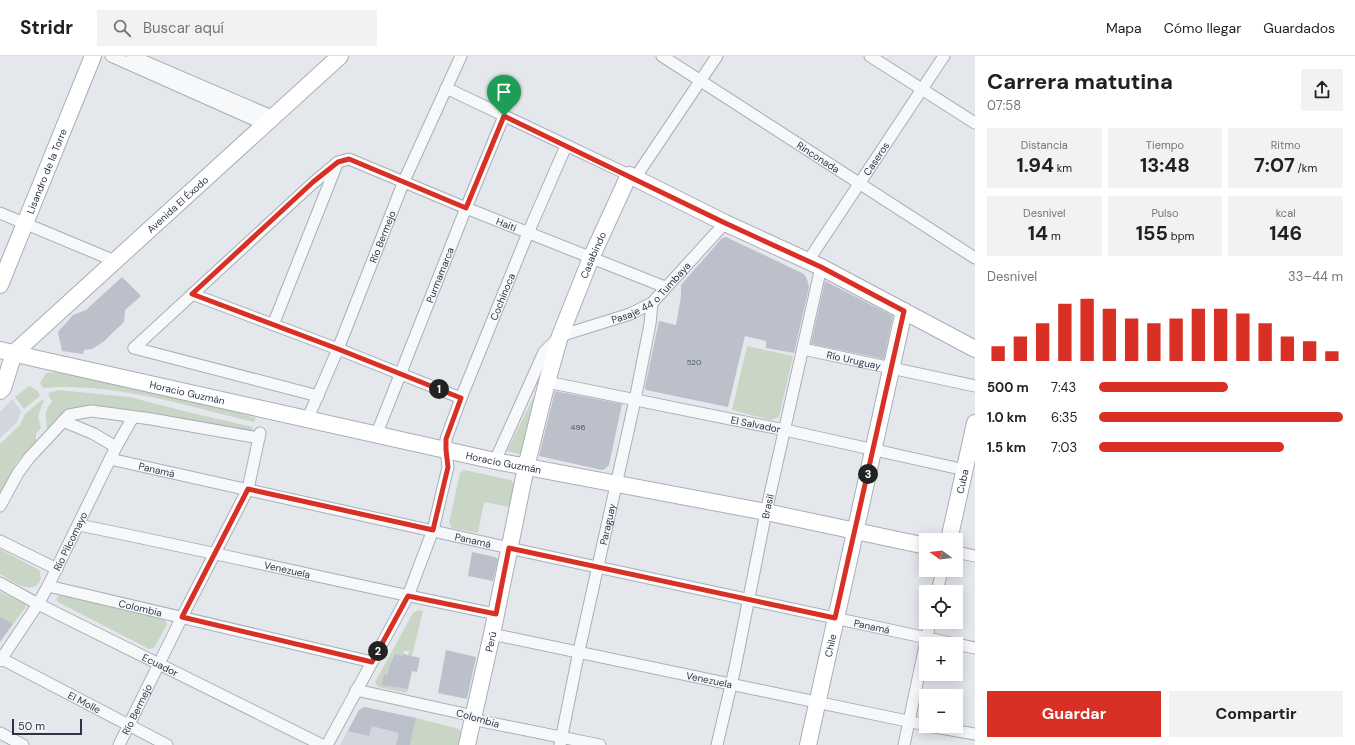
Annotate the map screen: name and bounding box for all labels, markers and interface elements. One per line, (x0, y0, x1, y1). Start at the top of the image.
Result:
search box (97, 10, 377, 46)
text: Stridr (20, 15, 73, 40)
icon: search (111, 17, 133, 39)
text: Buscar aquí (143, 18, 224, 38)
text: Mapa (1106, 19, 1142, 37)
text: Cómo llegar (1164, 19, 1241, 37)
text: Guardados (1263, 19, 1335, 37)
text: Carrera matutina (987, 67, 1173, 96)
button: share (1301, 69, 1343, 111)
pin (487, 75, 521, 116)
icon: arrive (493, 81, 515, 103)
text: 07:58 (987, 97, 1021, 114)
street label: Lisandro de la Torre (24, 126, 70, 216)
text: Distancia (1021, 138, 1068, 152)
text: Tiempo (1146, 138, 1184, 152)
text: Ritmo (1271, 138, 1301, 152)
street label: Rinconada (794, 139, 842, 176)
street label: Caseros (861, 139, 892, 178)
text: 1.94 (1016, 152, 1054, 178)
text: 13:48 (1140, 152, 1190, 178)
text: 7:07 (1254, 152, 1295, 178)
text: km (1054, 161, 1072, 175)
text: /km (1295, 161, 1317, 175)
street label: Avenida El Éxodo (144, 173, 211, 236)
text: Desnivel (1023, 206, 1066, 220)
text: Pulso (1151, 206, 1179, 220)
text: kcal (1276, 206, 1296, 220)
street label: Río Bermejo (366, 209, 399, 265)
street label: Haiti (494, 215, 519, 234)
text: 14 (1028, 220, 1048, 246)
text: 155 (1136, 220, 1168, 246)
text: 146 (1269, 220, 1302, 246)
text: m (1048, 229, 1061, 243)
text: bpm (1168, 229, 1194, 243)
street label: Casabindo (578, 230, 609, 280)
street label: Purmamarca (423, 245, 457, 305)
street label: Pasaje 44 o Tumbaya (610, 259, 693, 326)
text: Desnivel (987, 268, 1037, 285)
text: 33–44 m (1288, 268, 1343, 285)
street label: Cochinoca (487, 271, 518, 322)
street label: Río Uruguay (825, 348, 882, 373)
house number: 520 (687, 357, 702, 367)
street label: Horacio Guzmán (148, 378, 226, 408)
pin: 1 (429, 379, 449, 399)
text: 500 m (987, 379, 1029, 396)
text: 7:43 (1051, 379, 1076, 396)
text: 1 (437, 382, 441, 396)
text: 1.0 km (987, 409, 1026, 426)
text: 6:35 (1051, 409, 1077, 426)
street label: El Salvador (730, 413, 782, 436)
house number: 496 (571, 422, 585, 432)
text: 1.5 km (987, 439, 1026, 456)
text: 7:03 (1051, 439, 1077, 456)
street label: Horacio Guzmán (465, 449, 543, 477)
street label: Panamá (137, 460, 176, 480)
pin: 3 (858, 464, 878, 484)
text: 3 (865, 467, 871, 481)
street label: Cuba (953, 468, 972, 495)
street label: Brasil (759, 493, 777, 520)
street label: Paraguay (597, 502, 619, 546)
street label: Río Pilcomayo (50, 510, 90, 573)
street label: Panamá (454, 530, 492, 551)
north arrow (919, 533, 963, 577)
map controls (919, 533, 963, 733)
street label: Venezuela (263, 559, 311, 581)
button: locate (919, 585, 963, 629)
street label: Colombia (117, 597, 163, 620)
street label: Panamá (853, 616, 891, 637)
street label: Perú (482, 630, 499, 653)
street label: Chile (822, 632, 839, 658)
button: + (919, 637, 963, 681)
pin: 2 (368, 641, 388, 661)
text: 2 (375, 644, 381, 658)
street label: Ecuador (140, 651, 181, 680)
street label: Venezuela (685, 669, 733, 691)
street label: Río Bermejo (119, 682, 155, 737)
street label: El Molle (66, 689, 103, 716)
button: − (919, 689, 963, 733)
button: Guardar (987, 691, 1161, 737)
button: Compartir (1169, 691, 1343, 737)
street label: Colombia (455, 706, 501, 731)
scale bar (12, 717, 82, 736)
text: 50 m (18, 719, 45, 733)

